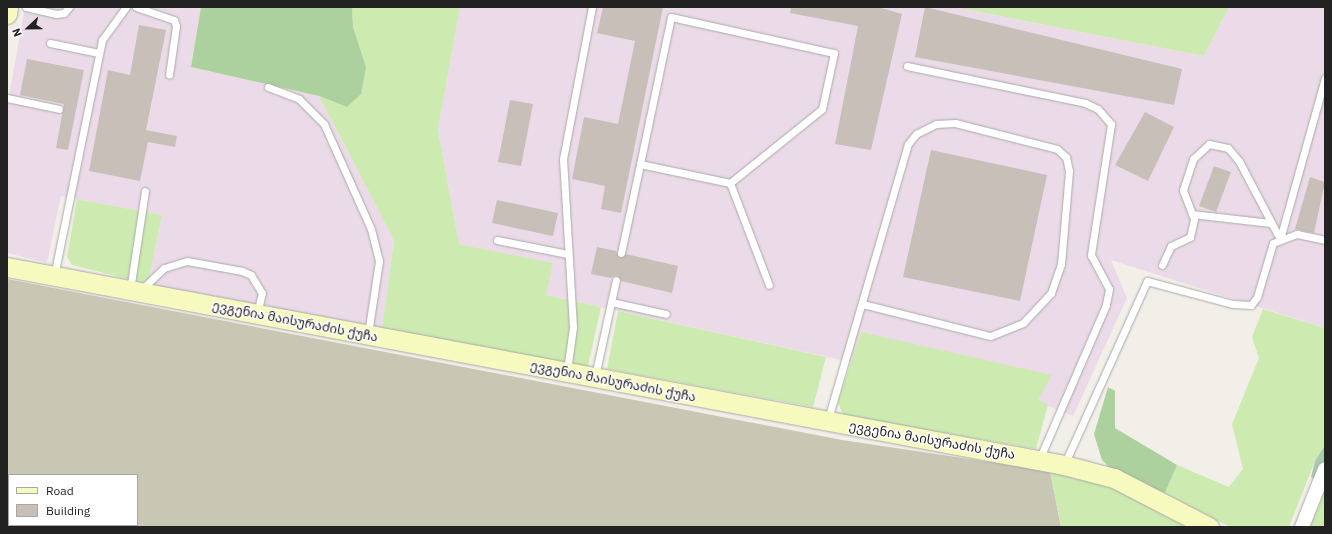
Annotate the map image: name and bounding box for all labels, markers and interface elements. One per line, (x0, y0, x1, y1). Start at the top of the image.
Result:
north arrow (8, 8, 48, 48)
text: N (9, 26, 25, 39)
street label: ევგენია მაისურაძის ქუჩა (211, 298, 379, 346)
street label: ევგენია მაისურაძის ქუჩა (529, 358, 697, 406)
street label: ევგენია მაისურაძის ქუჩა (848, 419, 1016, 463)
legend (8, 474, 138, 526)
text: Road (46, 483, 74, 498)
text: Building (46, 503, 90, 518)

